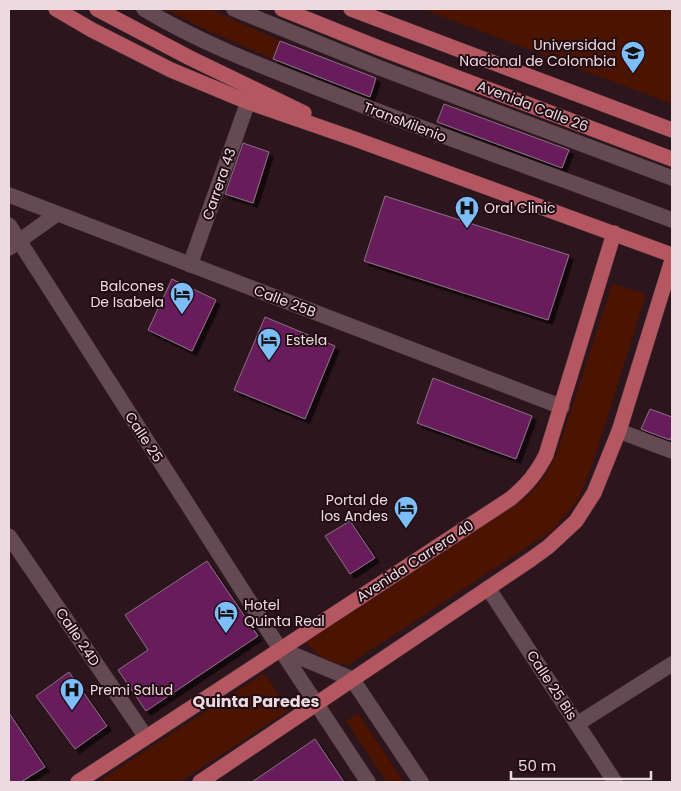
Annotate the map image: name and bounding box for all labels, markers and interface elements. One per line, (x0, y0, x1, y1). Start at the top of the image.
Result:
place label: Universidad Nacional de Colombia (459, 35, 616, 71)
school or university icon: Universidad Nacional de Colombia (620, 40, 646, 74)
street label: Avenida Calle 26 (475, 76, 592, 136)
street label: TransMilenio (361, 97, 449, 147)
street label: Carrera 43 (197, 145, 241, 223)
hospital icon: Oral Clinic (454, 195, 480, 229)
place label: Oral Clinic (484, 198, 555, 218)
place label: Balcones De Isabela (90, 276, 164, 312)
street label: Calle 25B (251, 280, 319, 322)
hotel icon: Balcones De Isabela (169, 281, 195, 315)
hotel icon: Estela (256, 327, 282, 361)
place label: Estela (286, 330, 327, 350)
street label: Calle 25 (120, 408, 168, 466)
place label: Portal de los Andes (321, 490, 388, 526)
hotel icon: Portal de los Andes (393, 495, 419, 529)
street label: Avenida Carrera 40 (352, 515, 478, 607)
place label: Hotel Quinta Real (244, 595, 325, 631)
hotel icon: Hotel Quinta Real (213, 600, 239, 634)
street label: Calle 24D (51, 604, 105, 670)
street label: Calle 25 Bis (522, 646, 582, 724)
hospital icon: Premi Salud (59, 677, 85, 711)
place label: Premi Salud (90, 680, 173, 700)
district label: Quinta Paredes (193, 690, 319, 713)
scale bar (511, 748, 651, 780)
text: 50 m (518, 755, 556, 776)

